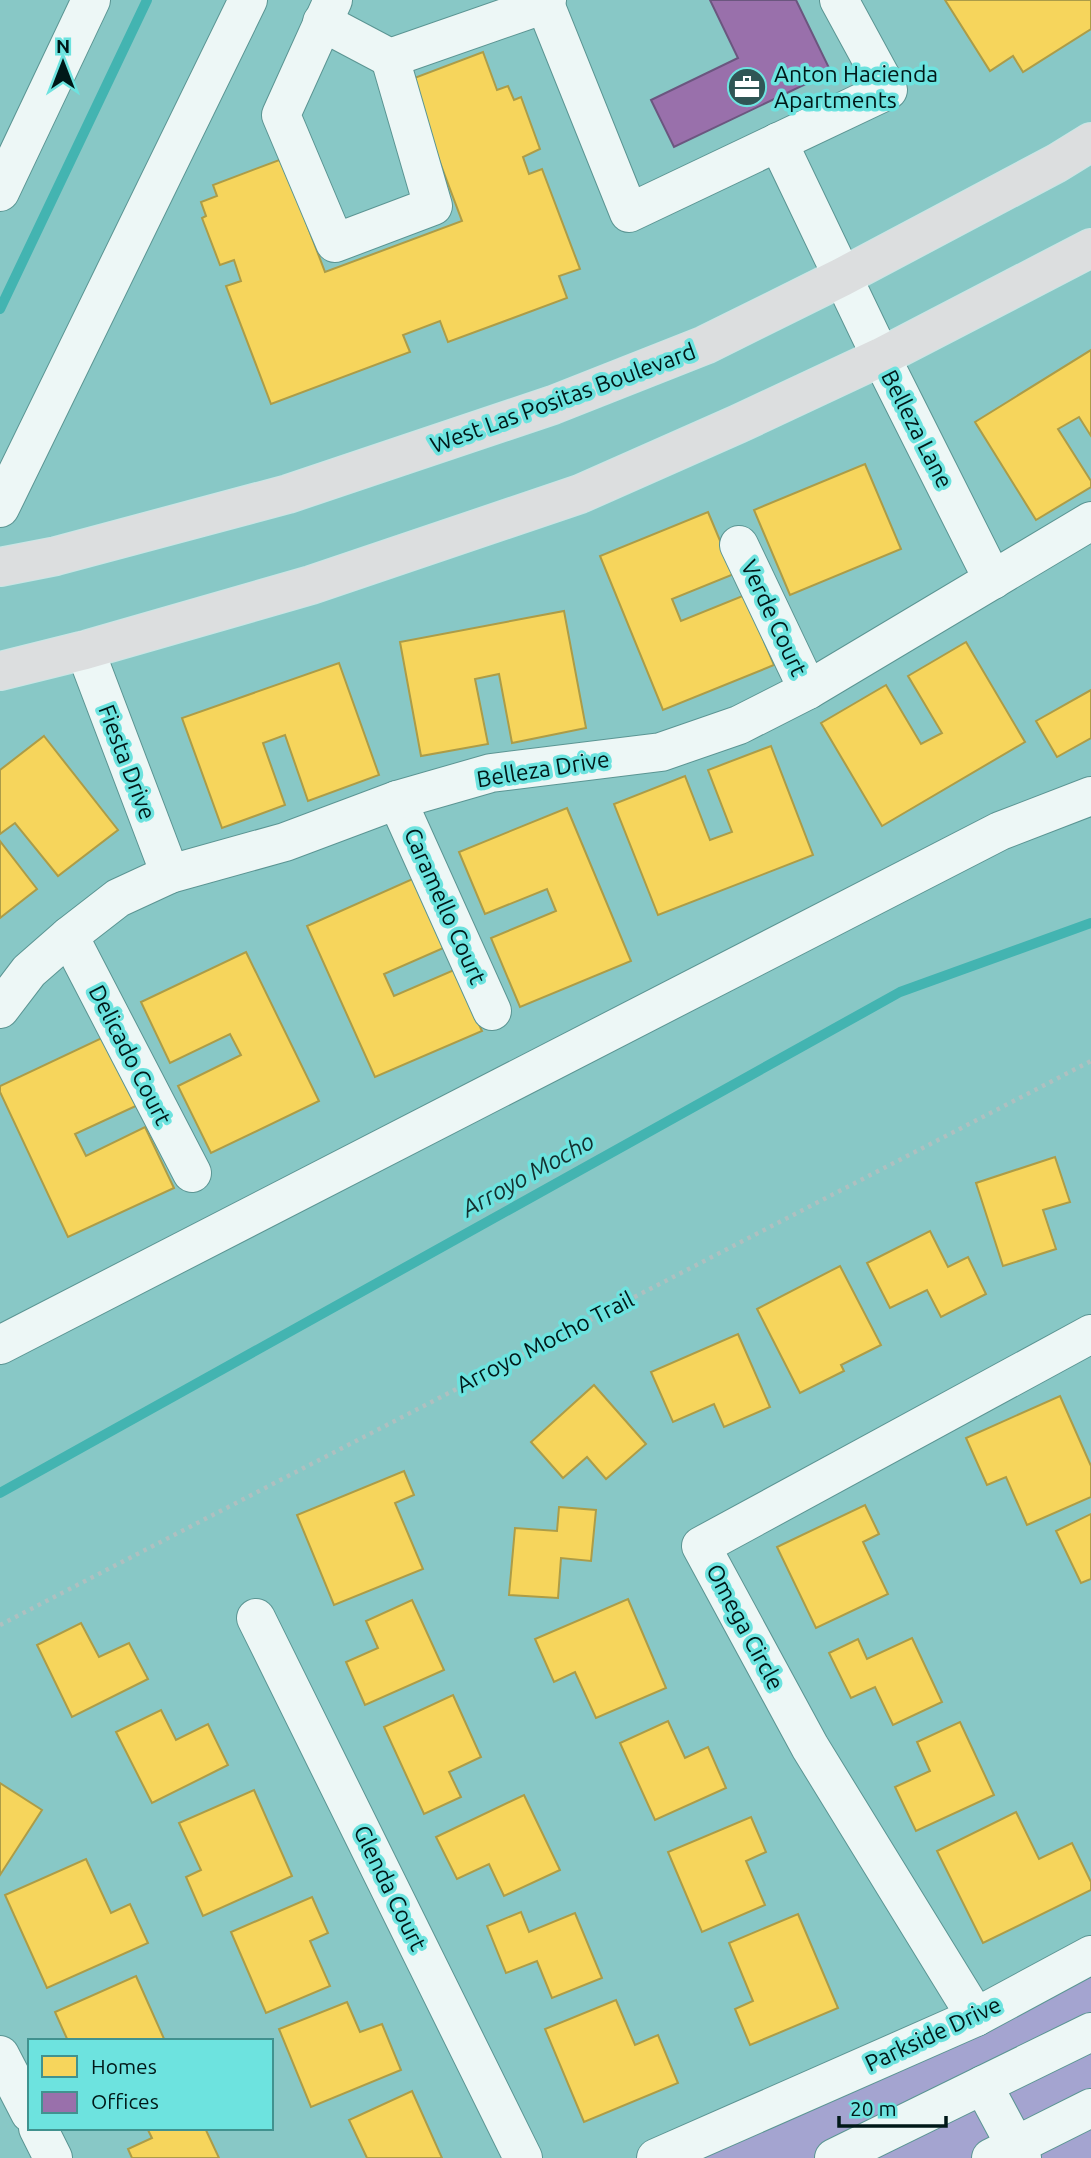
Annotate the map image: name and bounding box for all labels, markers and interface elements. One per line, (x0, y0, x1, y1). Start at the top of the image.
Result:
north arrow (28, 28, 98, 98)
text: N (56, 35, 70, 57)
place label: Anton Hacienda Apartments (774, 61, 938, 112)
office icon: Anton Hacienda Apartments (726, 66, 768, 108)
street label: West Las Positas Boulevard (427, 338, 699, 457)
street label: Belleza Lane (877, 366, 958, 492)
street label: Verde Court (737, 556, 812, 680)
street label: Fiesta Drive (94, 701, 161, 823)
street label: Belleza Drive (475, 746, 611, 791)
street label: Caramello Court (400, 824, 491, 988)
street label: Delicado Court (84, 981, 176, 1129)
water label: Arroyo Mocho (456, 1127, 599, 1223)
street label: Arroyo Mocho Trail (452, 1286, 638, 1397)
street label: Omega Circle (702, 1560, 789, 1694)
street label: Glenda Court (349, 1821, 432, 1954)
street label: Parkside Drive (861, 1991, 1005, 2076)
legend (28, 2039, 273, 2130)
text: Homes (91, 2054, 157, 2078)
scale bar (839, 2084, 946, 2128)
text: Offices (91, 2089, 159, 2113)
text: 20 m (850, 2096, 897, 2120)

